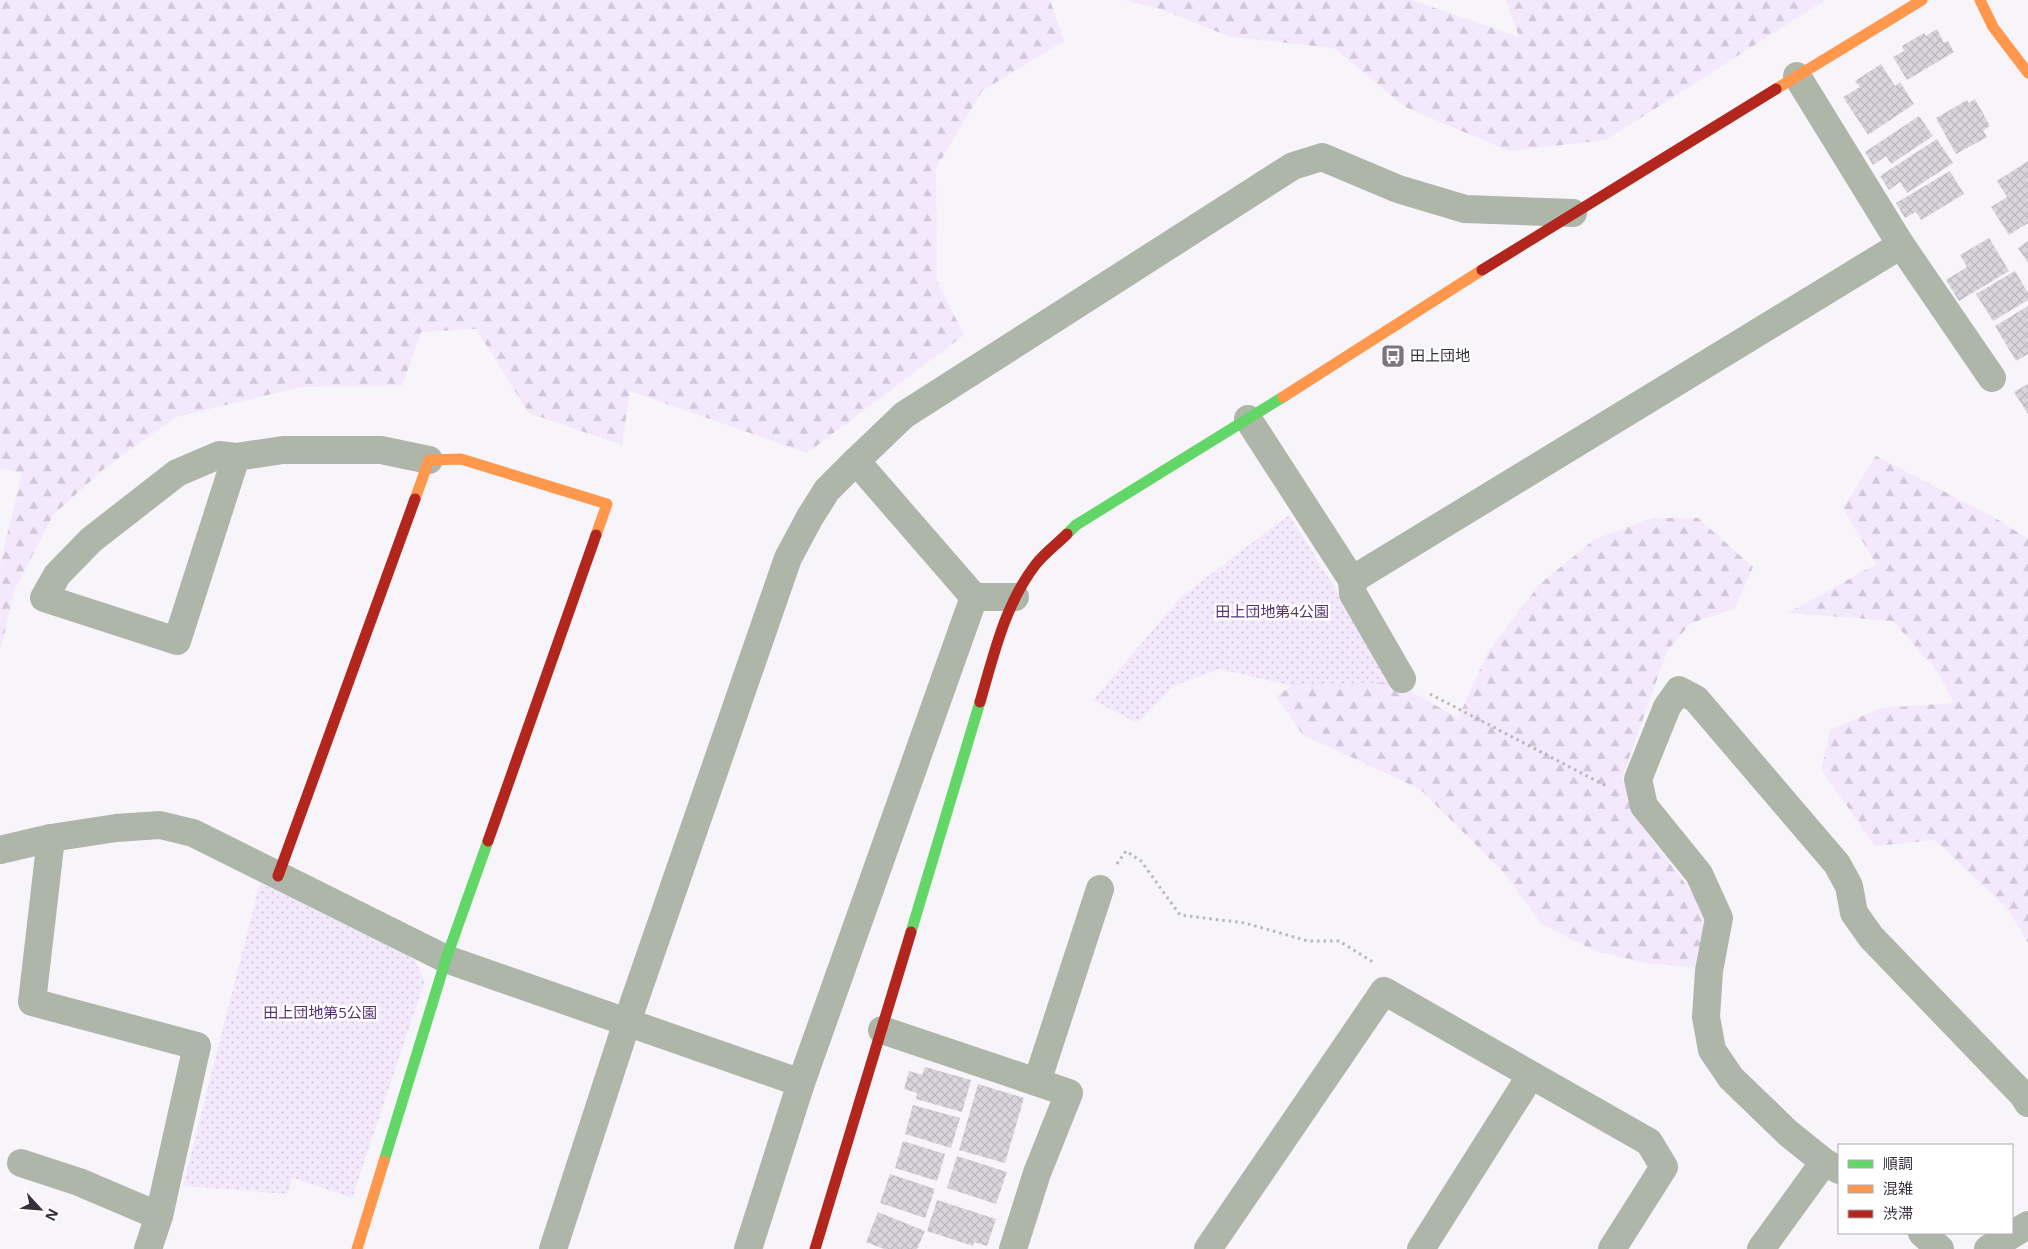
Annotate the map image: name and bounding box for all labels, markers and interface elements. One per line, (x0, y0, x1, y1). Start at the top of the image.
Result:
bus stop icon: 田上団地 (1380, 343, 1406, 369)
place label: 田上団地 (1410, 345, 1470, 365)
park label: 田上団地第4公園 (1215, 601, 1329, 621)
park label: 田上団地第5公園 (263, 1002, 377, 1022)
legend (1838, 1144, 2013, 1234)
text: 順調 (1883, 1153, 1913, 1173)
text: 混雑 (1883, 1178, 1913, 1198)
north arrow (15, 1184, 65, 1234)
text: 渋滞 (1883, 1203, 1913, 1223)
text: N (41, 1206, 63, 1224)

